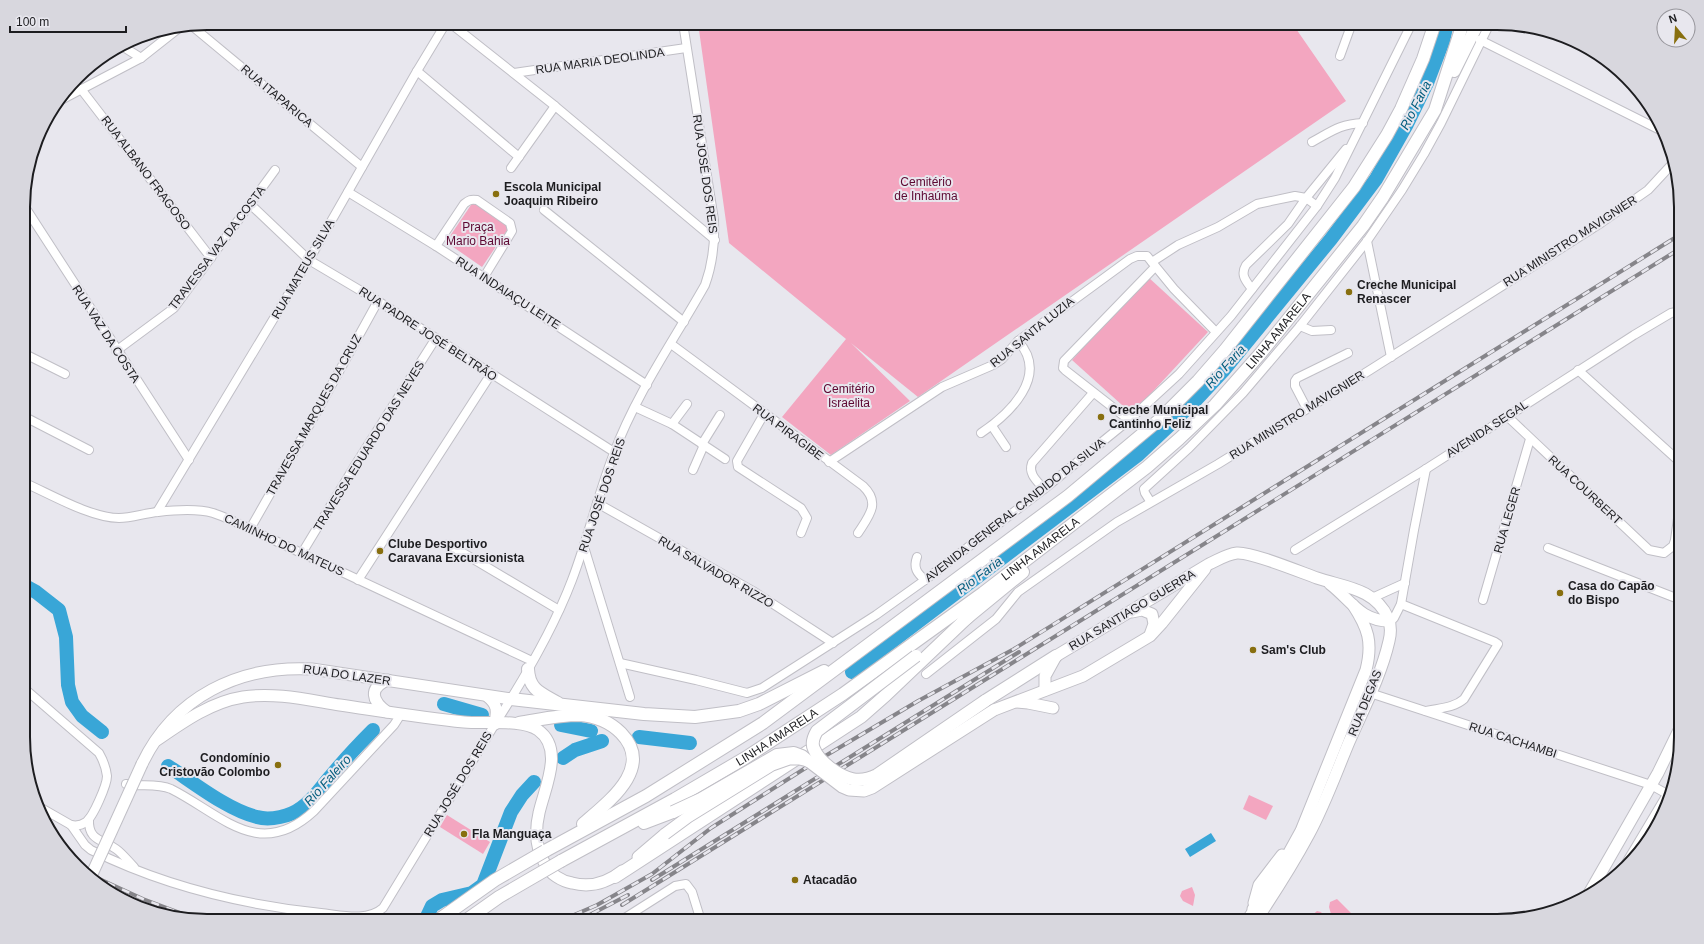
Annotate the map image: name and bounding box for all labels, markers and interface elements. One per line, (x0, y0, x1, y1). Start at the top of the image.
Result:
scale bar (10, 8, 126, 34)
north arrow (1656, 8, 1696, 48)
text: N (1667, 12, 1679, 25)
text: 100 m (16, 15, 49, 29)
street label: RUA MARIA DEOLINDA (535, 45, 665, 77)
street label: RUA ITAPARICA (238, 62, 316, 130)
water label: Rio Faria (1397, 78, 1434, 132)
street label: RUA ALBANO FRAGOSO (98, 113, 194, 233)
street label: RUA JOSÉ DOS REIS (690, 113, 721, 234)
park label: Cemitério de Inhaúma (894, 175, 958, 203)
place label: Escola Municipal Joaquim Ribeiro (504, 180, 601, 208)
street label: TRAVESSA VAZ DA COSTA (166, 183, 268, 313)
marker: Escola Municipal Joaquim Ribeiro (491, 189, 501, 199)
street label: RUA MINISTRO MAVIGNIER (1501, 192, 1640, 289)
street label: RUA MATEUS SILVA (269, 217, 337, 321)
park label: Praça Mario Bahia (446, 220, 510, 248)
street label: RUA INDAIAÇU LEITE (453, 254, 563, 332)
place label: Creche Municipal Renascer (1357, 278, 1456, 306)
street label: RUA VAZ DA COSTA (69, 283, 143, 385)
street label: RUA PADRE JOSÉ BELTRÃO (356, 283, 500, 384)
marker: Creche Municipal Renascer (1344, 287, 1354, 297)
street label: LINHA AMARELA (1243, 290, 1314, 372)
street label: RUA SANTA LUZIA (987, 294, 1077, 370)
street label: TRAVESSA MARQUES DA CRUZ (264, 332, 364, 498)
water label: Rio Faria (1202, 342, 1249, 391)
street label: TRAVESSA EDUARDO DAS NEVES (311, 358, 427, 534)
street label: RUA MINISTRO MAVIGNIER (1227, 367, 1367, 462)
park label: Cemitério Israelita (823, 382, 875, 410)
street label: AVENIDA SEGAL (1444, 397, 1531, 461)
street label: RUA PIRAGIBE (750, 401, 826, 463)
place label: Creche Municipal Cantinho Feliz (1109, 403, 1208, 431)
marker: Creche Municipal Cantinho Feliz (1096, 412, 1106, 422)
street label: AVENIDA GENERAL CANDIDO DA SILVA (922, 435, 1108, 585)
street label: RUA JOSÉ DOS REIS (575, 436, 628, 554)
street label: RUA COURBERT (1545, 452, 1625, 528)
street label: RUA LEGER (1491, 485, 1523, 555)
street label: CAMINHO DO MATEUS (222, 511, 346, 579)
street label: LINHA AMARELA (999, 514, 1082, 583)
street label: RUA SALVADOR RIZZO (656, 533, 776, 611)
place label: Clube Desportivo Caravana Excursionista (388, 537, 524, 565)
marker: Clube Desportivo Caravana Excursionista (375, 546, 385, 556)
water label: Rio Faria (954, 554, 1005, 597)
street label: RUA SANTIAGO GUERRA (1066, 567, 1198, 653)
place label: Casa do Capão do Bispo (1568, 579, 1655, 607)
marker: Casa do Capão do Bispo (1555, 588, 1565, 598)
place label: Sam's Club (1261, 643, 1326, 657)
marker: Sam's Club (1248, 645, 1258, 655)
street label: RUA DO LAZER (302, 662, 392, 688)
street label: RUA DEGAS (1345, 668, 1385, 738)
street label: LINHA AMARELA (733, 705, 820, 769)
street label: RUA CACHAMBI (1467, 719, 1559, 761)
street label: RUA JOSÉ DOS REIS (420, 728, 495, 839)
place label: Condomínio Cristovão Colombo (159, 751, 270, 779)
water label: Rio Faleiro (301, 752, 354, 809)
marker: Condomínio Cristovão Colombo (273, 760, 283, 770)
place label: Fla Manguaça (472, 827, 552, 841)
marker: Fla Manguaça (459, 829, 469, 839)
place label: Atacadão (803, 873, 857, 887)
marker: Atacadão (790, 875, 800, 885)

